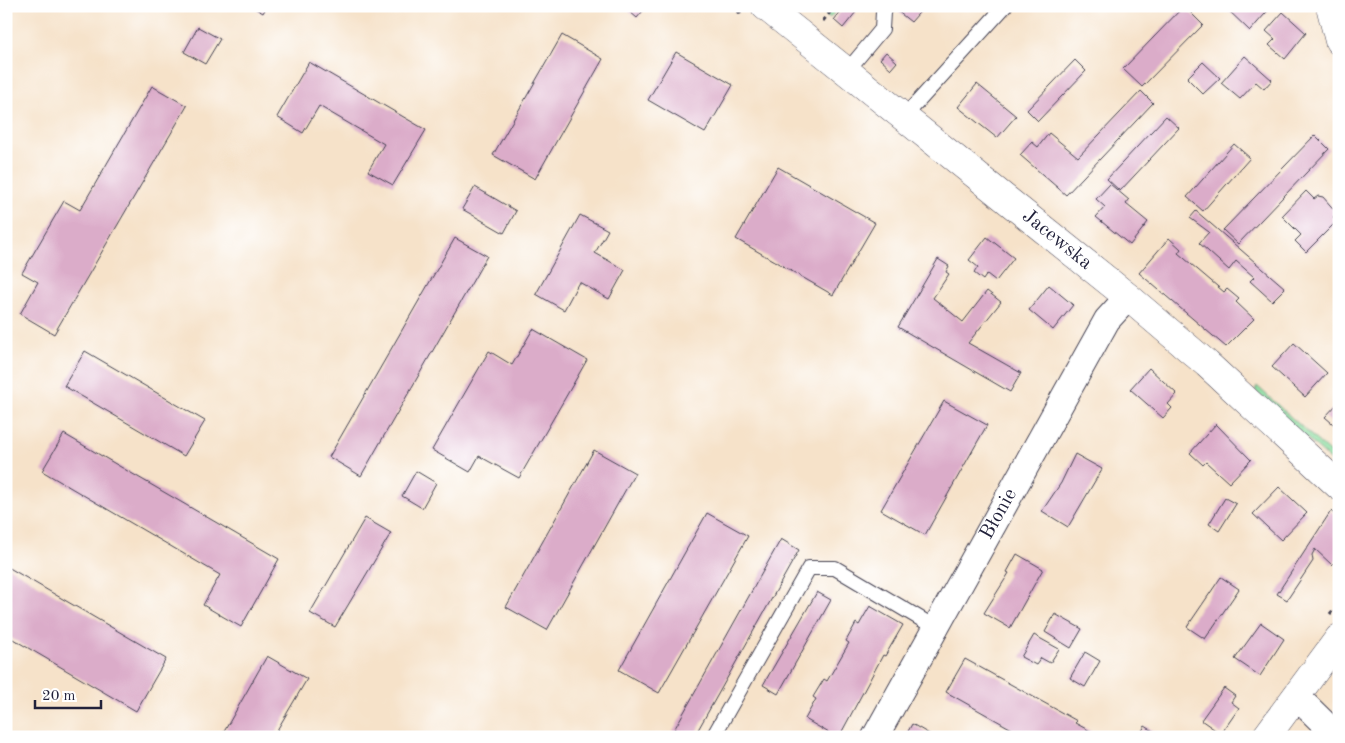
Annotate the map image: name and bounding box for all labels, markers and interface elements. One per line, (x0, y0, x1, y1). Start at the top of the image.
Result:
street label: Jacewska (1018, 206, 1096, 274)
street label: Błonie (977, 485, 1021, 543)
scale bar (35, 678, 101, 710)
text: 20 m (42, 689, 76, 704)

